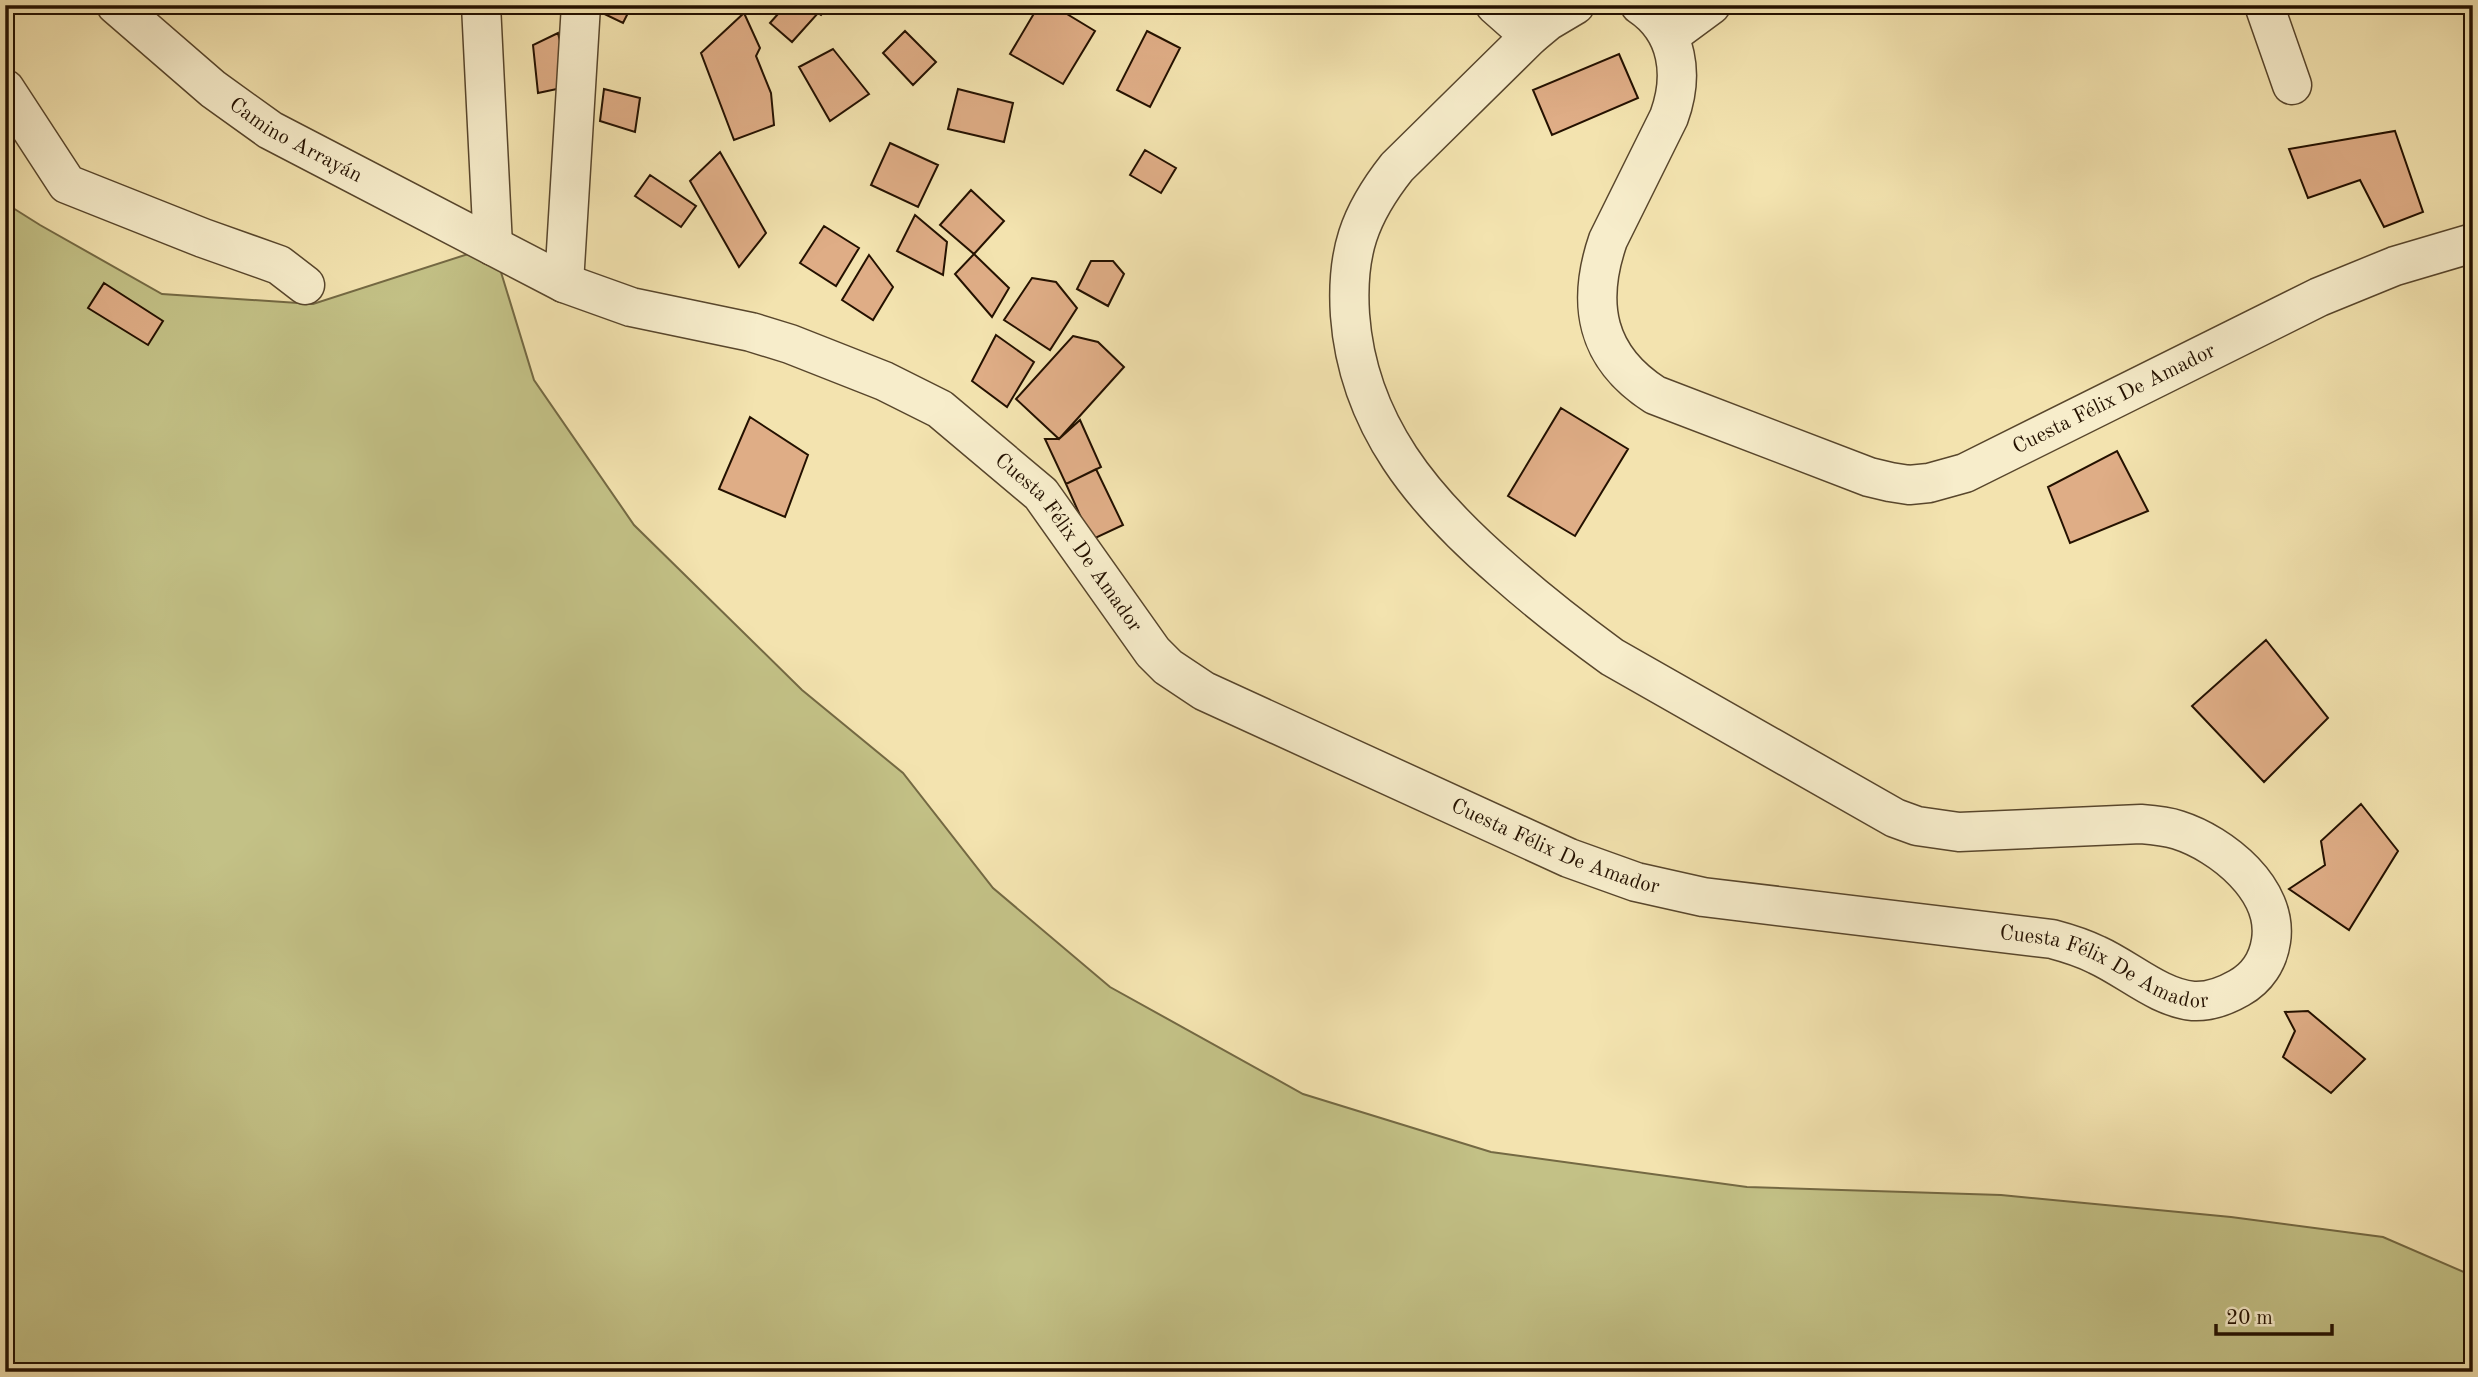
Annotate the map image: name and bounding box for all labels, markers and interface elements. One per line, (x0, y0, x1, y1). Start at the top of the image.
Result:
street label: Camino Arrayán (225, 94, 366, 187)
street label: Cuesta Félix De Amador (2009, 340, 2219, 458)
street label: Cuesta Félix De Amador (991, 449, 1146, 636)
street label: Cuesta Félix De Amador (1448, 795, 1662, 898)
street label: Cuesta Félix De Amador (1998, 922, 2210, 1012)
scale bar (2216, 1293, 2331, 1337)
text: 20 m (2226, 1308, 2273, 1329)

